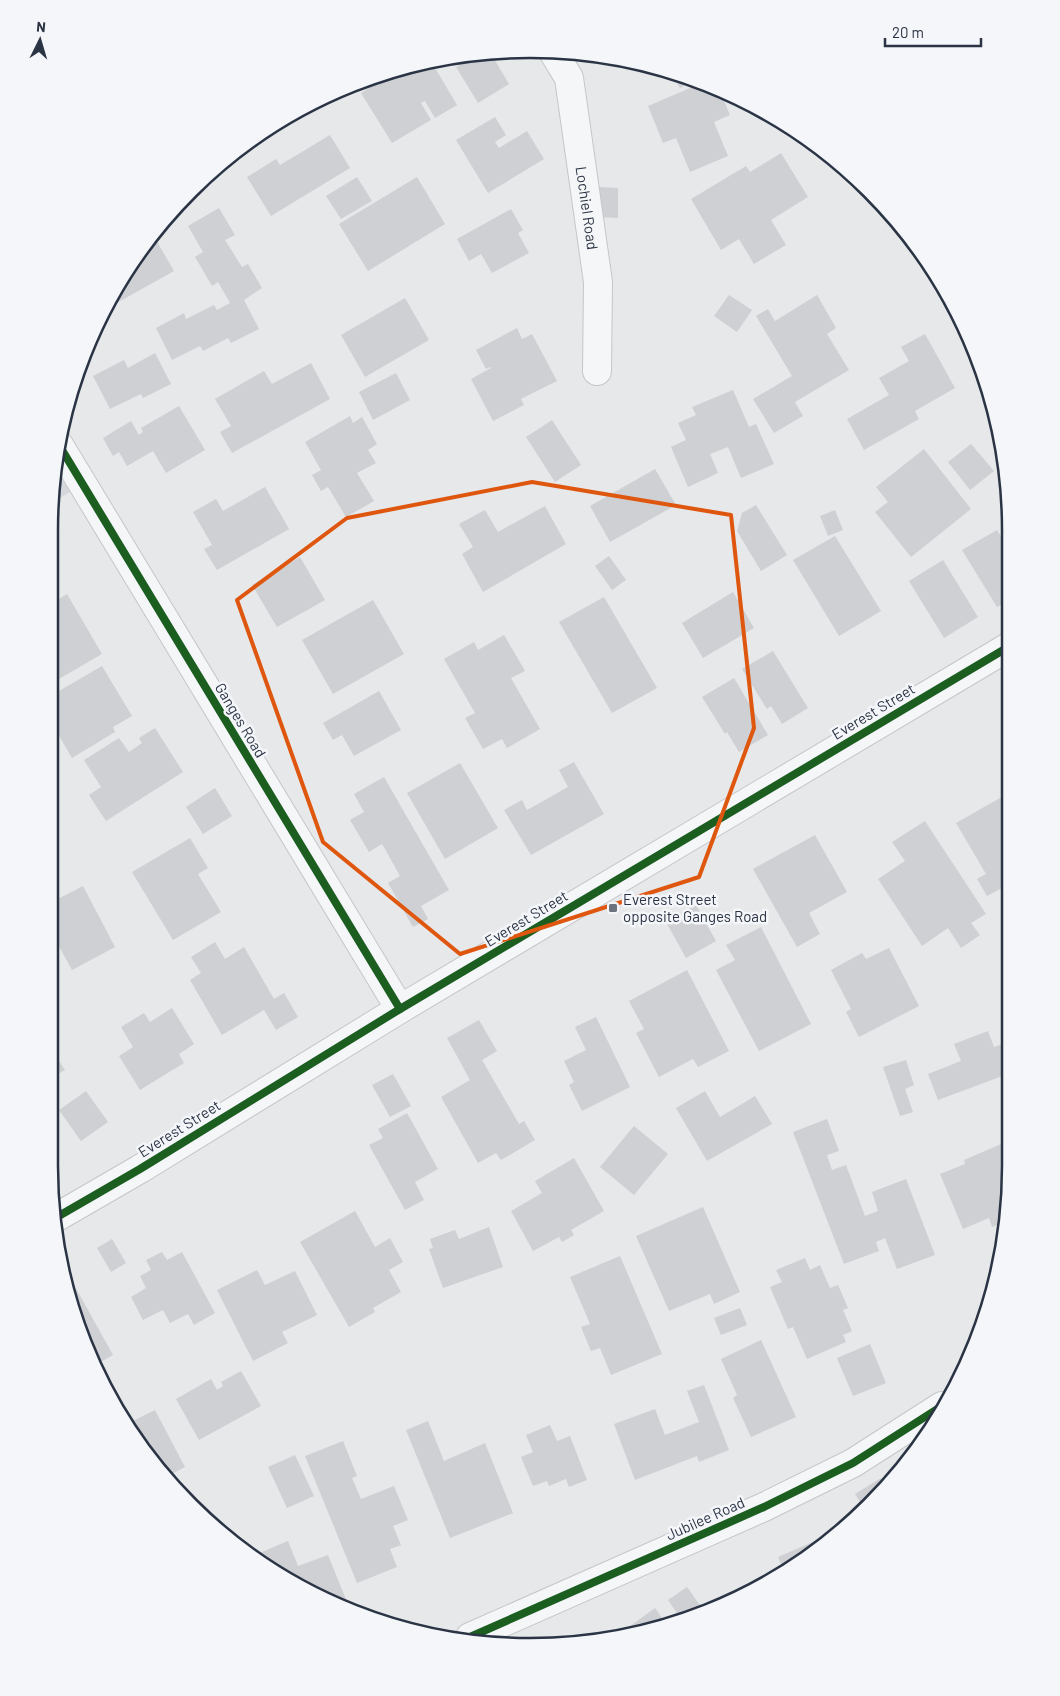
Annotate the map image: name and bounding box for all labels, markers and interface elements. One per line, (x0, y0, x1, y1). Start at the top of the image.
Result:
north arrow (15, 15, 65, 65)
scale bar (885, 15, 981, 47)
text: N (36, 18, 47, 35)
text: 20 m (892, 23, 924, 41)
street label: Lochiel Road (573, 165, 602, 251)
street label: Ganges Road (212, 679, 270, 761)
street label: Everest Street (828, 679, 918, 743)
street label: Everest Street (481, 886, 571, 950)
place label: Everest Street opposite Ganges Road (623, 890, 767, 925)
marker: Everest Street opposite Ganges Road (607, 902, 619, 914)
street label: Everest Street (134, 1096, 224, 1160)
street label: Jubilee Road (663, 1493, 747, 1543)

